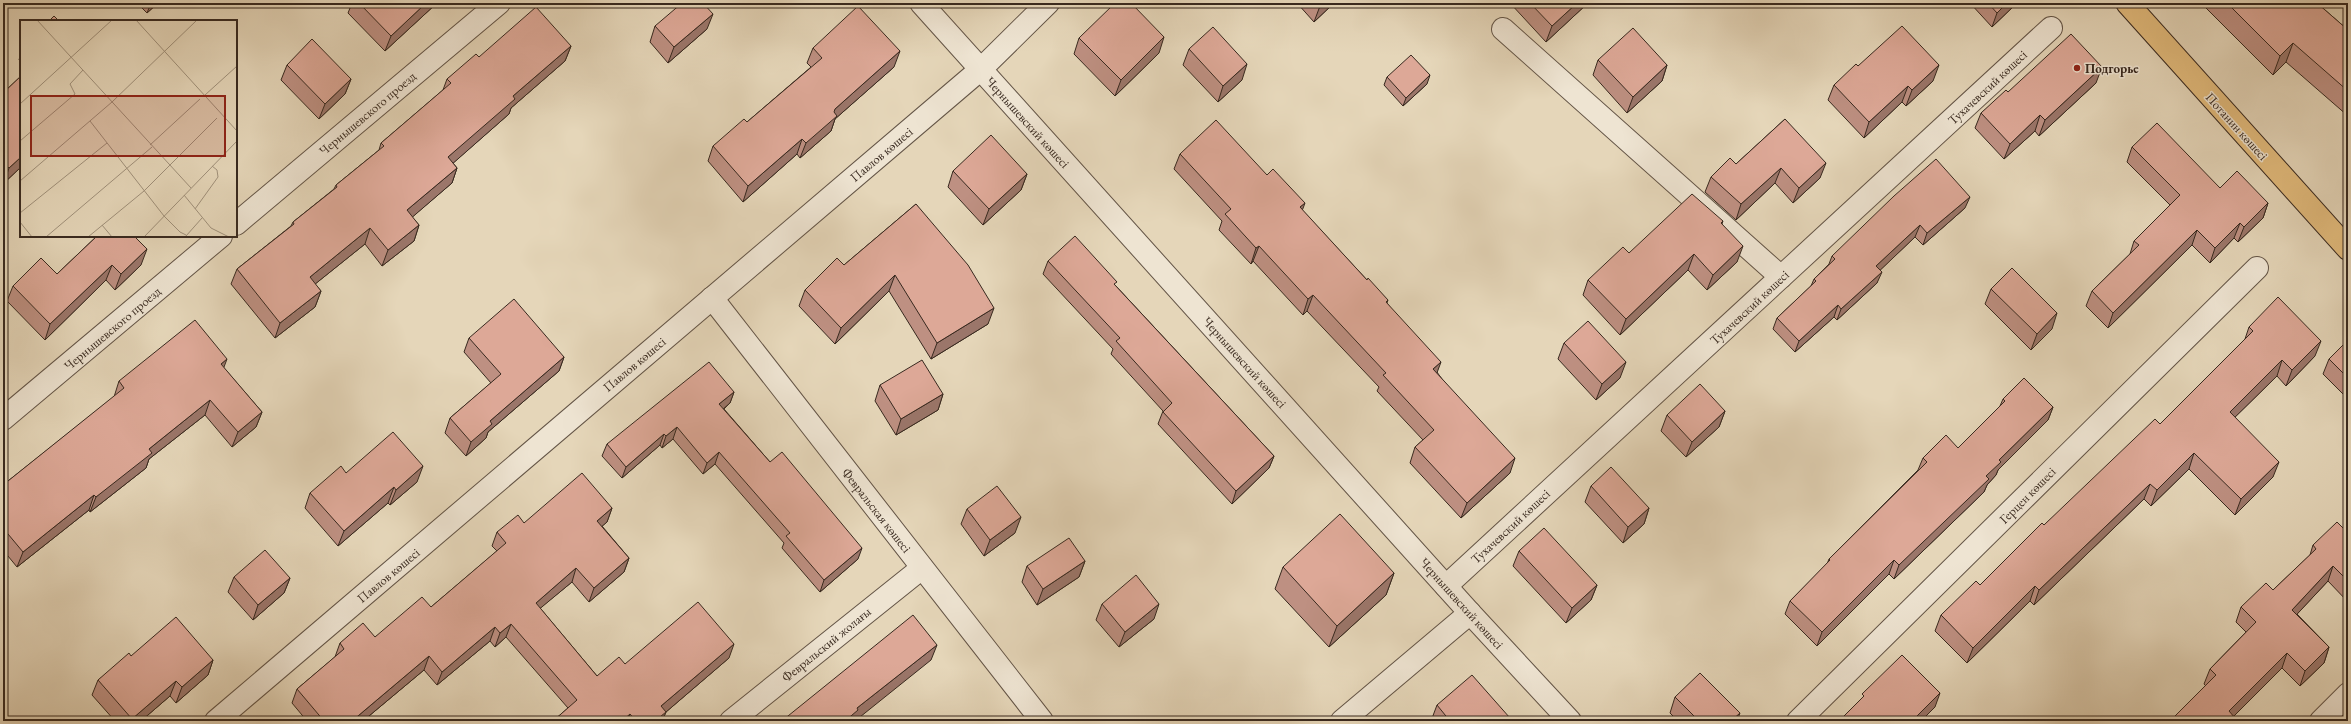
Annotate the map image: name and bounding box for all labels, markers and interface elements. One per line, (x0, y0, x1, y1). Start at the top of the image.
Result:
inset map (20, 20, 237, 237)
street label: Тухачевский көшесі (1944, 46, 2031, 128)
place label: Подгорье (2085, 60, 2139, 77)
marker: Подгорье (2072, 63, 2082, 73)
street label: Чернышевского проезд (315, 68, 419, 159)
street label: Чернышевский көшесі (982, 73, 1073, 172)
street label: Потанин көшесі (2202, 89, 2272, 164)
street label: Павлов көшесі (846, 123, 916, 186)
street label: Тухачевский көшесі (1706, 266, 1793, 348)
street label: Чернышевского проезд (60, 283, 164, 374)
street label: Чернышевский көшесі (1199, 313, 1290, 412)
street label: Павлов көшесі (599, 333, 669, 396)
street label: Герцен көшесі (1995, 463, 2059, 527)
street label: Февральская көшесі (838, 464, 915, 556)
street label: Тухачевский көшесі (1467, 485, 1554, 567)
street label: Павлов көшесі (353, 544, 423, 607)
street label: Чернышевский көшесі (1416, 554, 1507, 653)
street label: Февральский жолағы (778, 603, 875, 686)

